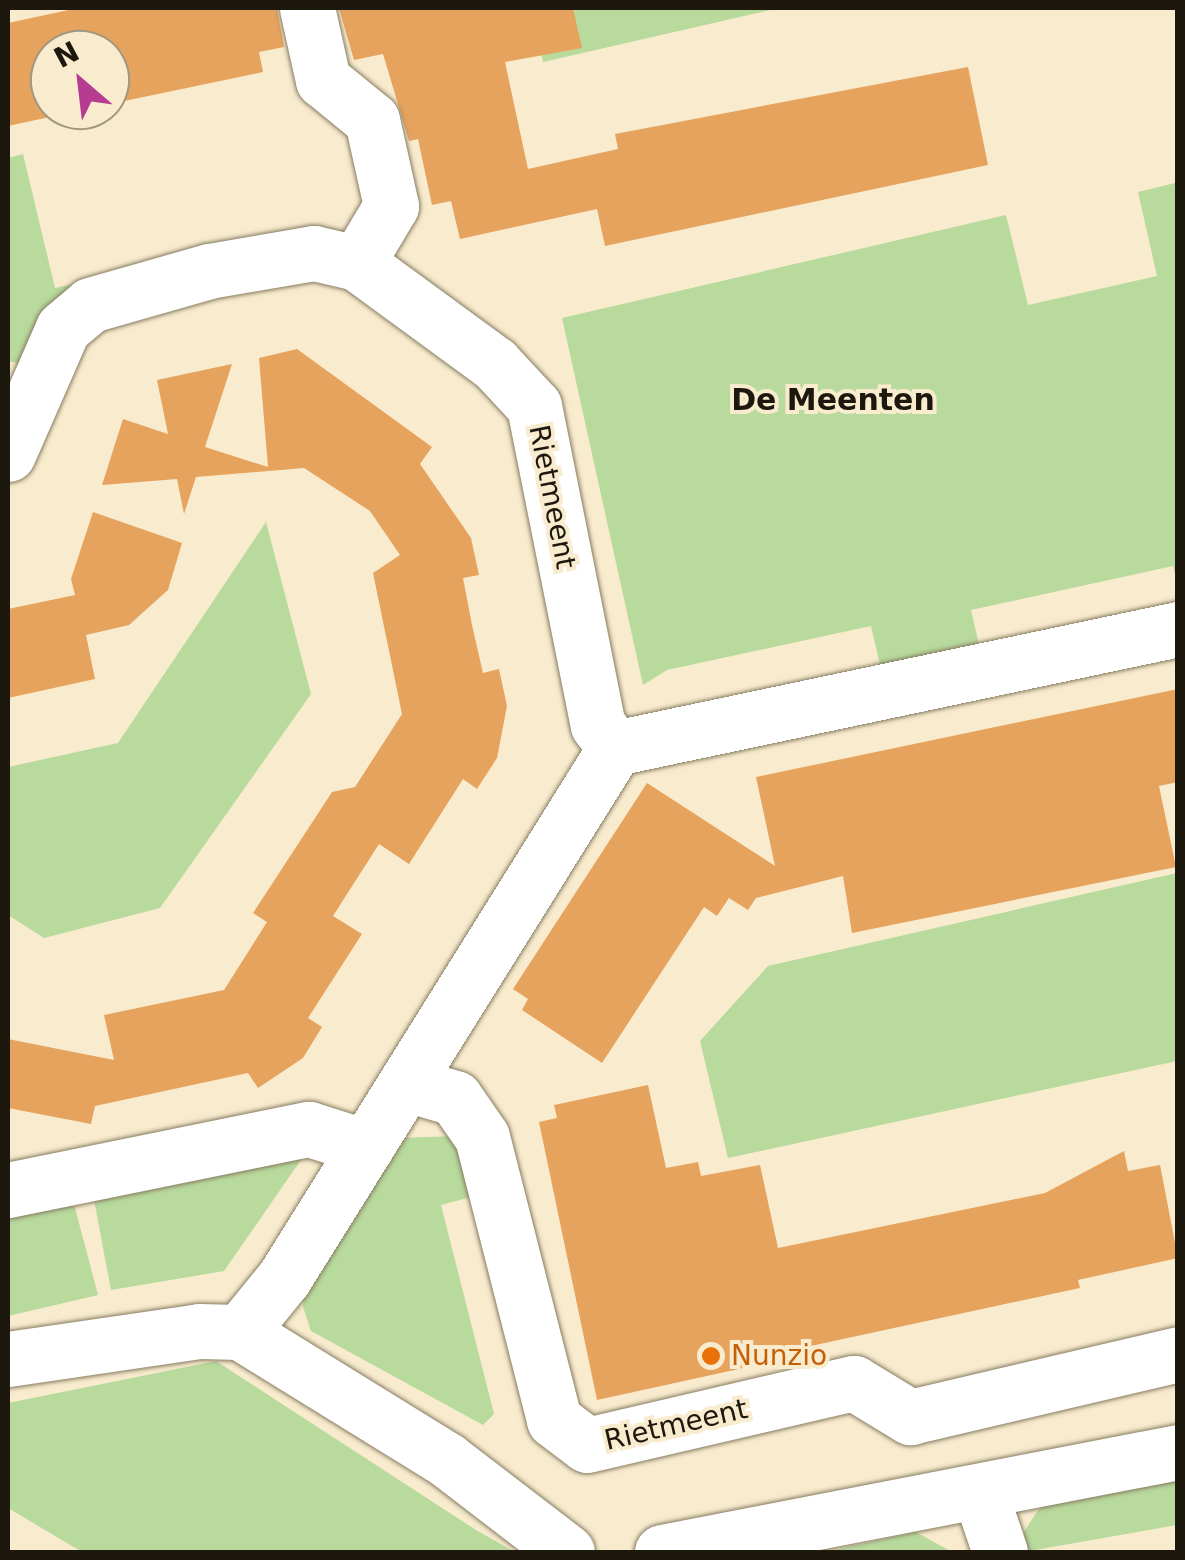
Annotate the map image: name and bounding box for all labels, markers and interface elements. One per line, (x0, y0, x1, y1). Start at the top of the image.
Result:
north arrow (30, 30, 130, 130)
text: N (49, 35, 85, 75)
district label: De Meenten (731, 382, 935, 418)
street label: Rietmeent (522, 422, 582, 572)
place label: Nunzio (731, 1339, 827, 1373)
marker: Nunzio (700, 1345, 722, 1367)
street label: Rietmeent (601, 1392, 751, 1458)

